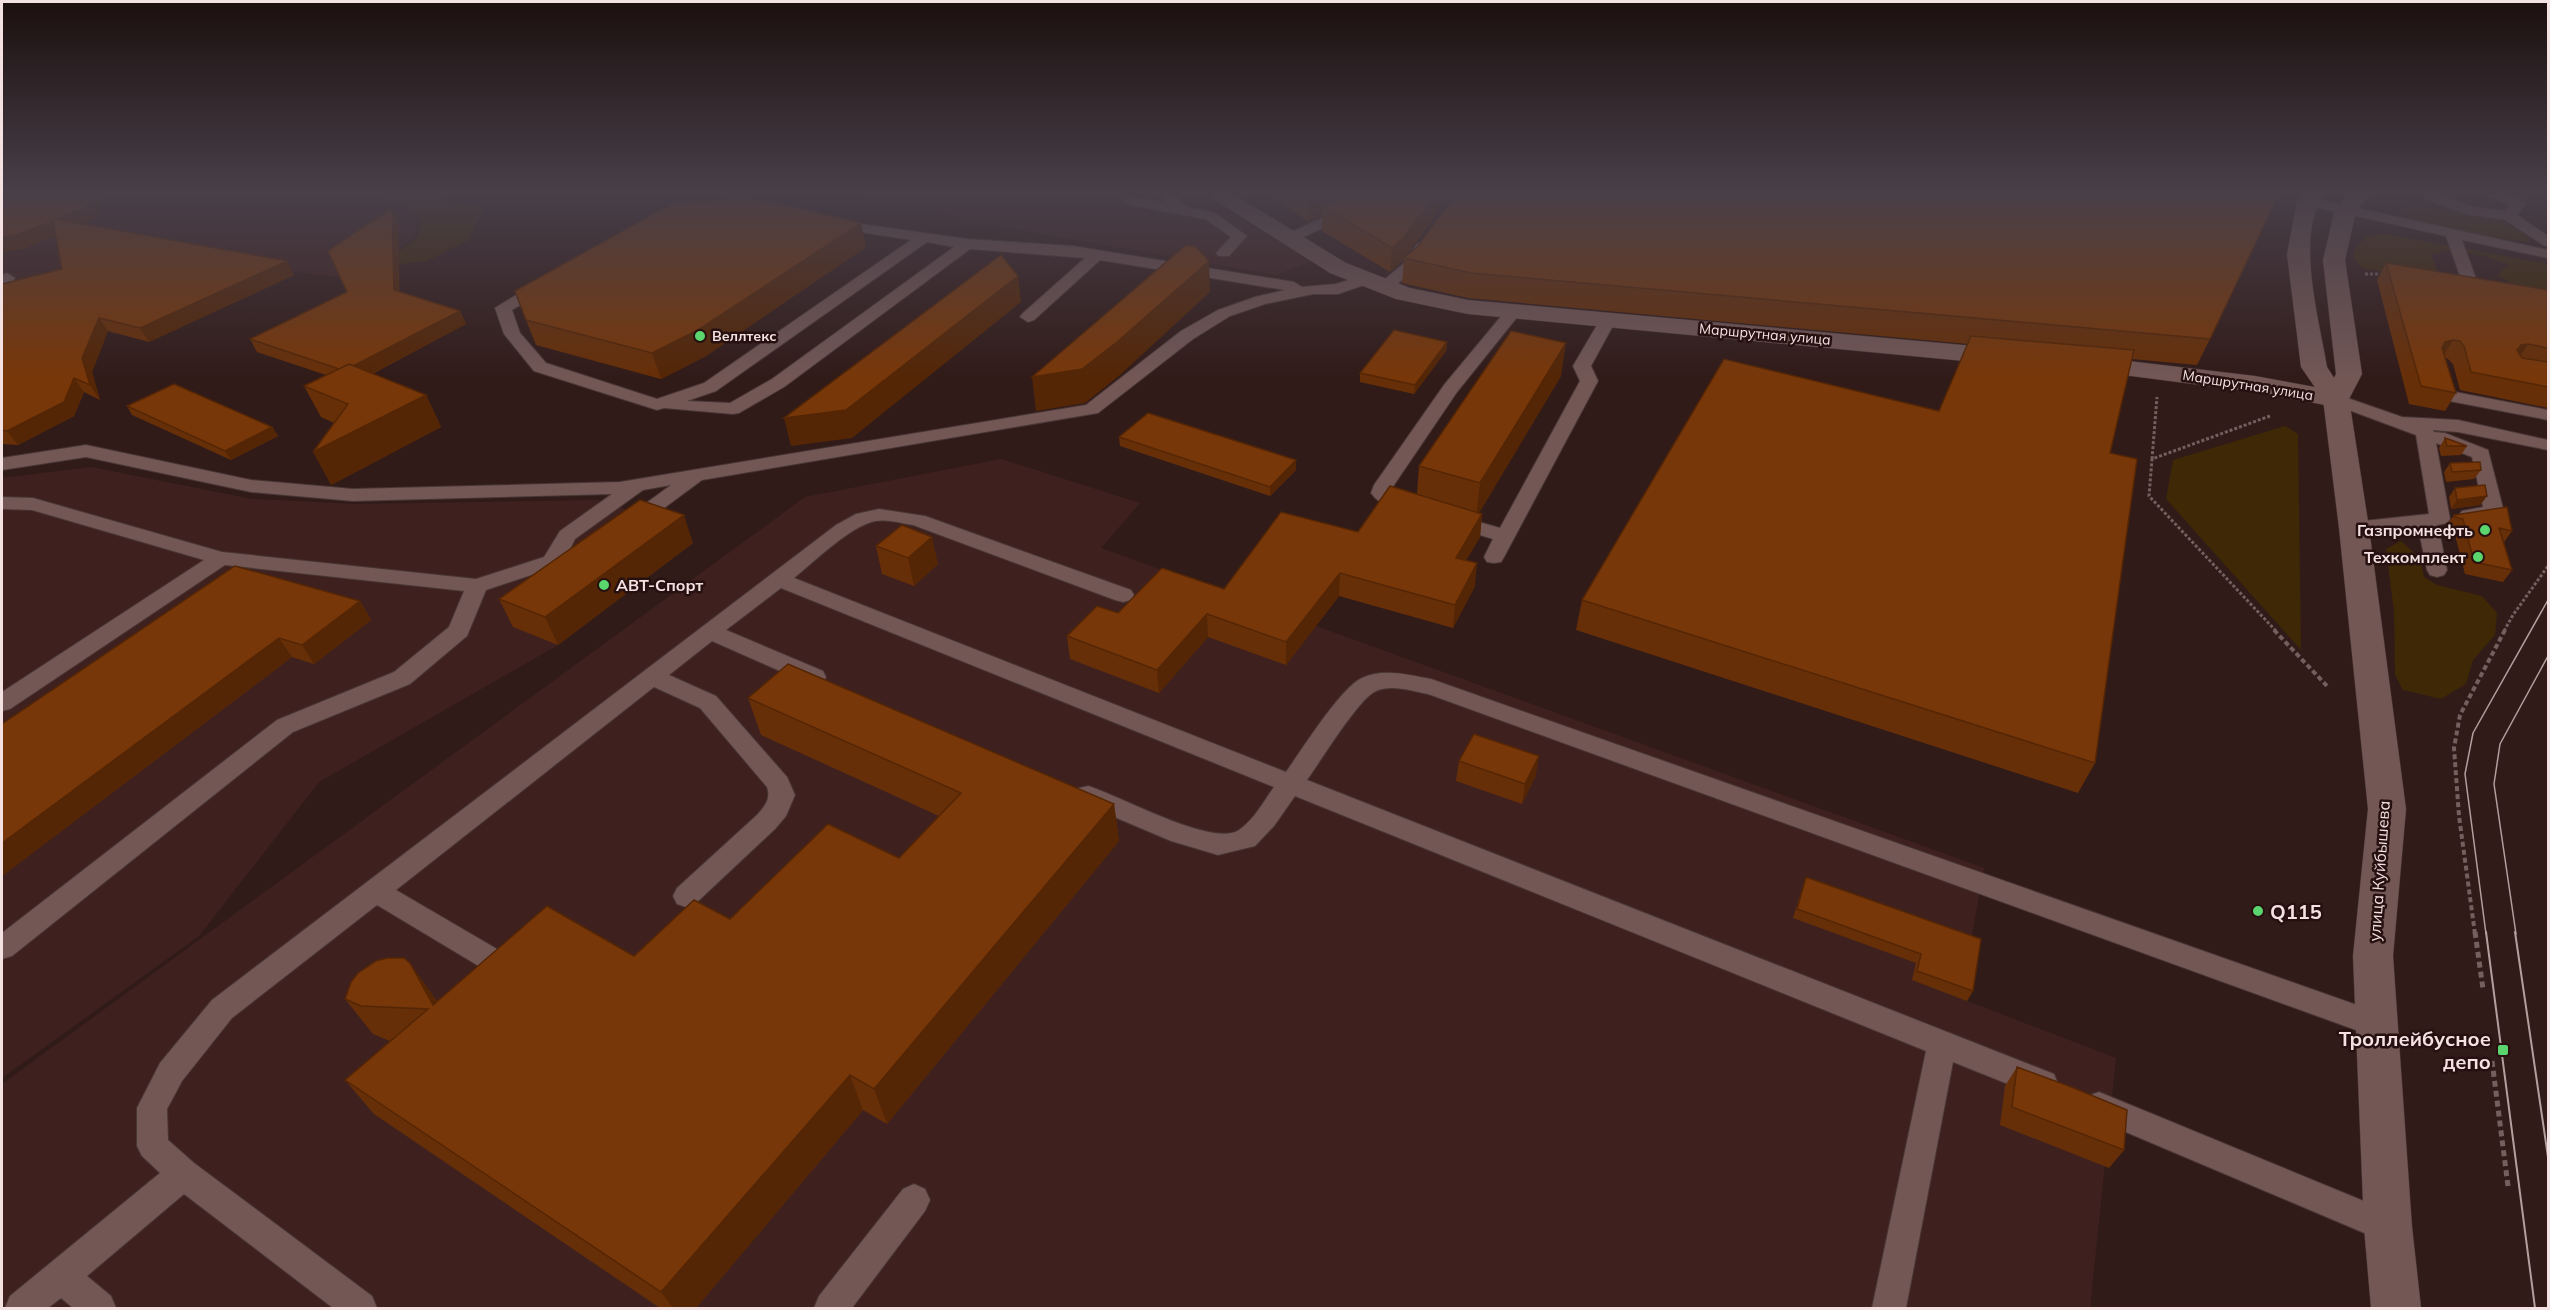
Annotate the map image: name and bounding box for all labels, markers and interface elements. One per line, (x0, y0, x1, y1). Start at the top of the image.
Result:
street label: Маршрутная улица (1698, 319, 1832, 349)
place label: Веллтекс (712, 327, 776, 345)
marker: Веллтекс (693, 329, 707, 343)
street label: Маршрутная улица (2181, 366, 2315, 404)
place label: Газпромнефть (2357, 520, 2473, 540)
marker: Газпромнефть (2478, 523, 2492, 537)
place label: Техкомплект (2364, 547, 2466, 567)
marker: Техкомплект (2471, 550, 2485, 564)
place label: АВТ-Спорт (616, 575, 704, 595)
marker: АВТ-Спорт (597, 578, 611, 592)
street label: улица Куйбышева (2364, 800, 2394, 942)
place label: Q115 (2270, 899, 2322, 924)
marker: Q115 (2251, 904, 2265, 918)
place label: Троллейбусное депо (2339, 1026, 2491, 1074)
marker: Троллейбусное депо (2496, 1043, 2510, 1057)

